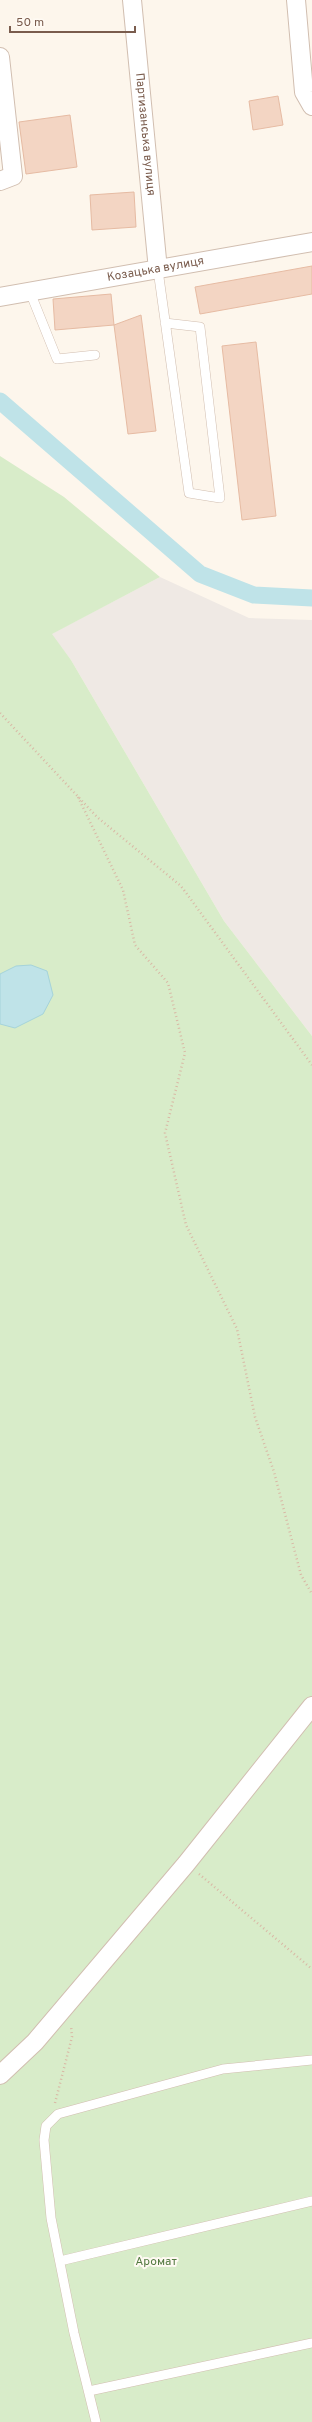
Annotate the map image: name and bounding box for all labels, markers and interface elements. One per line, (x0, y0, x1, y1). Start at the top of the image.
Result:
scale bar (10, 8, 135, 34)
text: 50 m (16, 15, 44, 31)
street label: Партизанська вулиця (131, 72, 159, 197)
street label: Козацька вулиця (106, 253, 205, 286)
park label: Аромат (135, 2254, 177, 2270)

